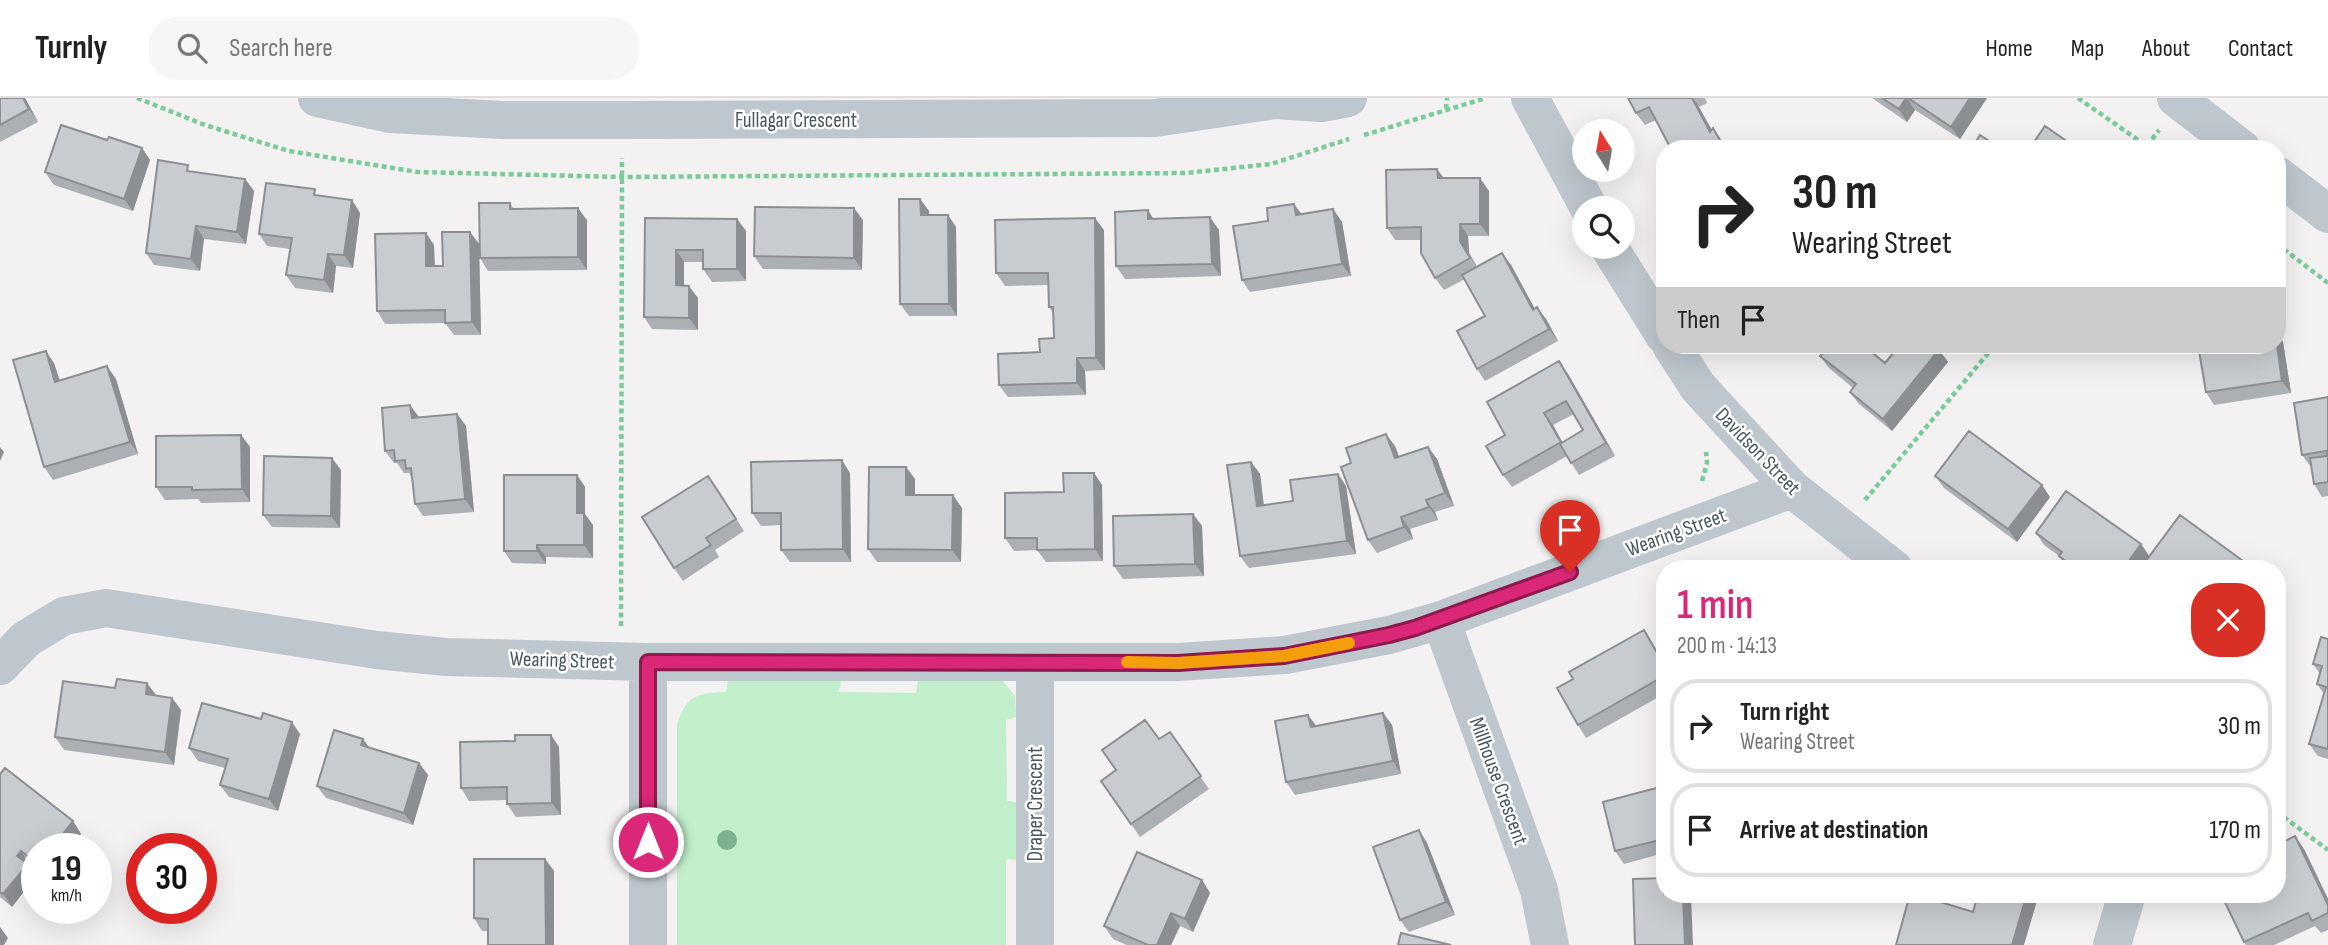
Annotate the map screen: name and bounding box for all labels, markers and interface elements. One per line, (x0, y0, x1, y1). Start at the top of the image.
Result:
search box (149, 17, 639, 80)
text: Turnly (35, 28, 107, 68)
icon: search (173, 29, 211, 67)
text: Search here (229, 33, 333, 64)
text: Home (1985, 34, 2033, 63)
text: Map (2071, 34, 2104, 63)
text: About (2142, 34, 2190, 63)
text: Contact (2228, 34, 2293, 63)
street label: Fullagar Crescent (735, 108, 857, 133)
north arrow (1572, 119, 1634, 182)
map controls (1572, 119, 1635, 259)
text: 30 m (1792, 164, 1877, 223)
icon: right (1677, 168, 1768, 259)
button: search (1572, 196, 1635, 259)
text: Wearing Street (1792, 224, 1952, 263)
icon: arrive (1734, 301, 1772, 339)
text: Then (1677, 305, 1720, 336)
street label: Davidson Street (1710, 402, 1805, 500)
pin (1540, 500, 1600, 572)
street label: Wearing Street (1623, 503, 1730, 562)
icon: arrive (1551, 511, 1589, 549)
text: 1 min (1677, 580, 1753, 631)
button: close (2191, 583, 2265, 657)
text: 200 m · 14:13 (1677, 632, 1777, 660)
street label: Wearing Street (509, 646, 615, 675)
text: Turn right (1740, 697, 1829, 728)
icon: right (1681, 707, 1719, 745)
text: 30 m (2218, 711, 2261, 742)
street label: Millhouse Crescent (1464, 714, 1533, 848)
text: Wearing Street (1740, 728, 1855, 756)
street label: Draper Crescent (1023, 747, 1048, 861)
position arrow (611, 805, 685, 879)
icon: arrive (1681, 811, 1719, 849)
text: Arrive at destination (1740, 815, 1928, 846)
text: 170 m (2209, 815, 2261, 846)
speed limit sign: 30 (126, 833, 217, 924)
text: 19 (51, 848, 82, 891)
text: km/h (51, 885, 82, 906)

